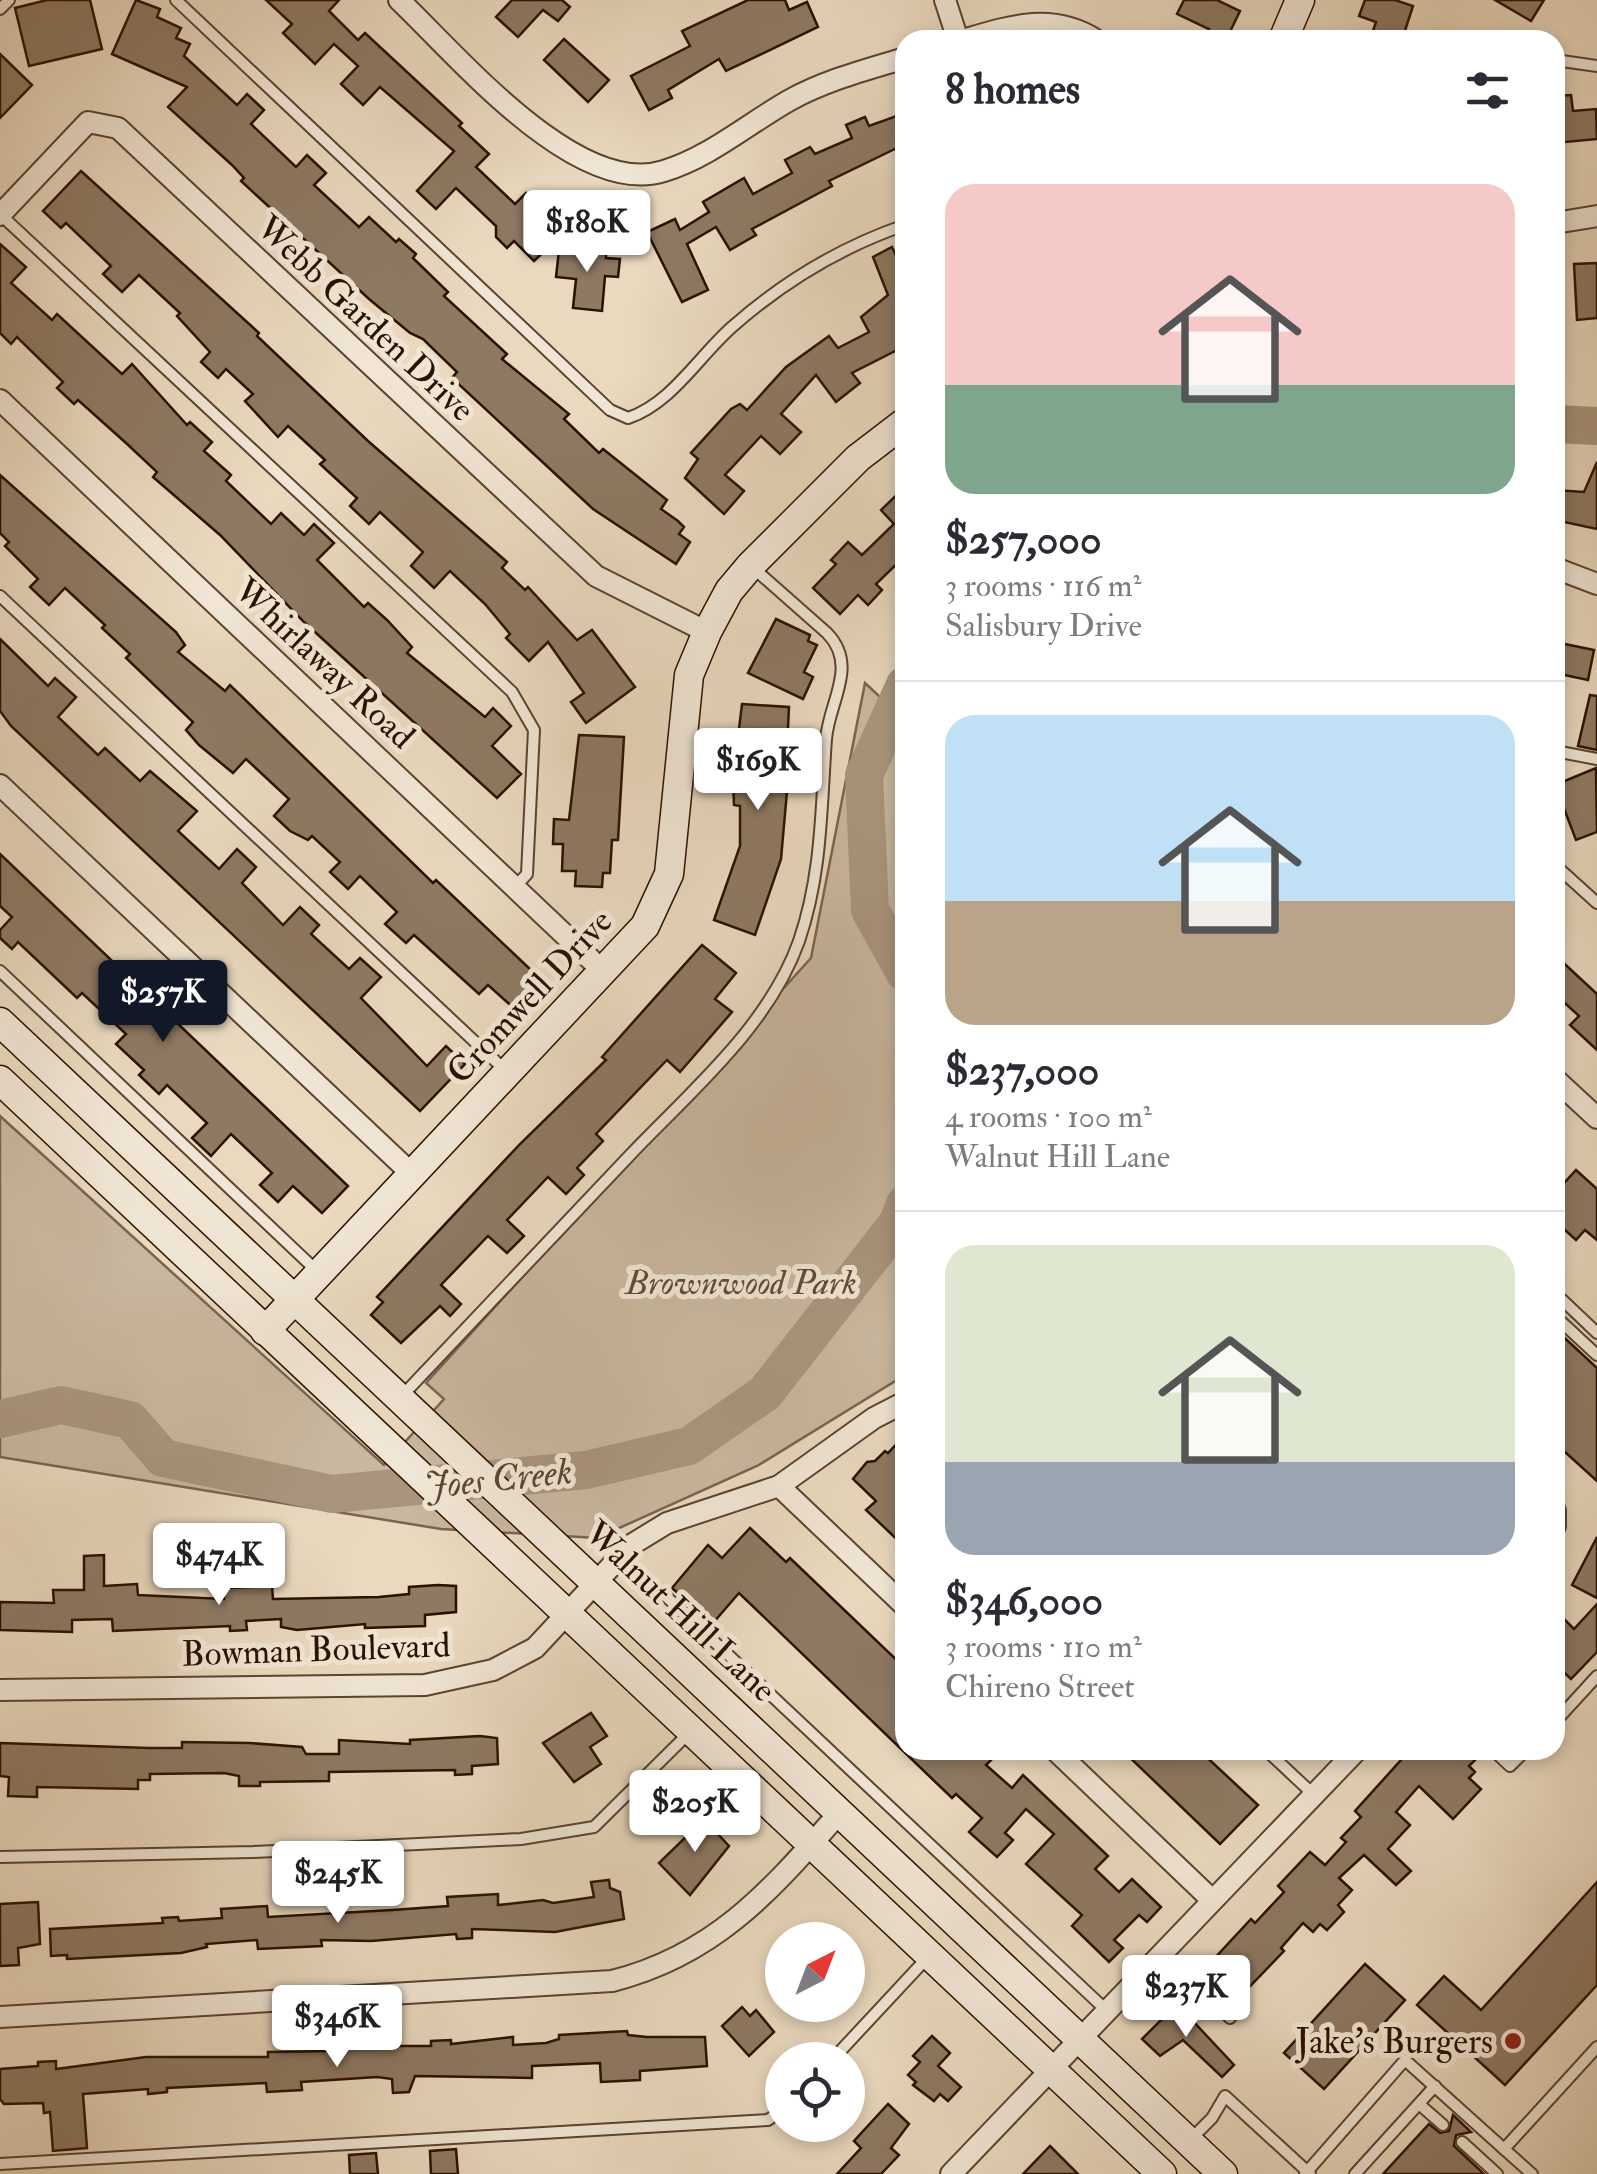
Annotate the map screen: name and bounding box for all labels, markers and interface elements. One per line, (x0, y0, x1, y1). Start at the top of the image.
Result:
icon: filters (1460, 63, 1515, 118)
text: 8 homes (945, 64, 1080, 116)
pin: $180K (517, 190, 657, 275)
text: $180K (545, 202, 629, 242)
street label: Webb Garden Drive (246, 206, 484, 431)
icon: home (1140, 249, 1320, 429)
text: $257,000 (945, 514, 1101, 566)
text: 3 rooms · 116 m² (945, 566, 1142, 606)
street label: Whirlaway Road (224, 568, 424, 759)
text: Salisbury Drive (945, 606, 1142, 646)
pin: $169K (688, 728, 828, 813)
text: $169K (716, 740, 800, 780)
icon: home (1140, 780, 1320, 960)
street label: Cromwell Drive (438, 900, 622, 1093)
pin: $257K (93, 960, 233, 1045)
text: $257K (120, 972, 206, 1012)
text: $237,000 (945, 1045, 1099, 1097)
text: 4 rooms · 100 m² (945, 1097, 1152, 1137)
text: Walnut Hill Lane (945, 1137, 1170, 1177)
park label: Brownwood Park (623, 1261, 857, 1305)
icon: home (1140, 1310, 1320, 1490)
water label: Joes Creek (422, 1447, 575, 1511)
street label: Walnut Hill Lane (575, 1511, 785, 1712)
pin: $474K (149, 1523, 289, 1608)
text: $474K (175, 1535, 263, 1575)
text: $346,000 (945, 1575, 1103, 1627)
street label: Bowman Boulevard (181, 1623, 451, 1677)
text: 3 rooms · 110 m² (945, 1627, 1142, 1667)
text: Chireno Street (945, 1667, 1135, 1707)
pin: $205K (625, 1770, 765, 1855)
text: $205K (651, 1782, 739, 1822)
pin: $245K (268, 1841, 408, 1926)
text: $245K (294, 1853, 382, 1893)
north arrow (765, 1922, 865, 2022)
map controls (765, 1922, 865, 2142)
pin: $237K (1116, 1955, 1256, 2040)
text: $237K (1144, 1967, 1228, 2007)
pin: $346K (267, 1985, 407, 2070)
text: $346K (294, 1997, 380, 2037)
place label: Jake's Burgers (1295, 2020, 1493, 2064)
marker: Jake's Burgers (1502, 2030, 1524, 2052)
button: locate (765, 2042, 865, 2142)

